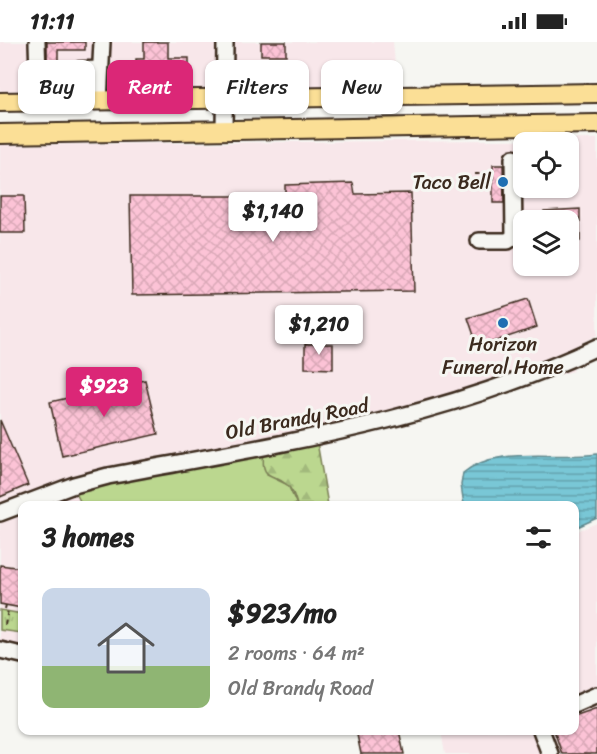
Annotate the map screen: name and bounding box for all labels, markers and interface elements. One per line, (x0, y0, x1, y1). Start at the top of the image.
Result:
text: 11:11 (30, 2, 74, 41)
chip: Buy (18, 60, 95, 114)
chip: Rent (107, 60, 193, 114)
chip: Filters (205, 60, 309, 114)
chip: New (321, 60, 403, 114)
map controls (513, 132, 579, 276)
button: locate (513, 132, 579, 198)
place label: Taco Bell (412, 165, 491, 200)
marker: Taco Bell (496, 175, 510, 189)
pin: $1,140 (224, 192, 322, 243)
text: $1,140 (242, 194, 304, 229)
button: layers (513, 210, 579, 276)
pin: $1,210 (270, 305, 368, 356)
text: $1,210 (289, 307, 349, 342)
marker: Horizon Funeral Home (496, 316, 510, 330)
place label: Horizon Funeral Home (442, 327, 564, 385)
pin: $923 (68, 367, 140, 418)
text: $923 (80, 369, 128, 404)
street label: Old Brandy Road (223, 388, 373, 450)
text: 3 homes (42, 514, 134, 560)
icon: filters (522, 521, 555, 554)
text: $923/mo (228, 590, 337, 636)
icon: home (90, 612, 162, 684)
text: 2 rooms · 64 m² (228, 636, 365, 671)
text: Old Brandy Road (228, 671, 373, 706)

